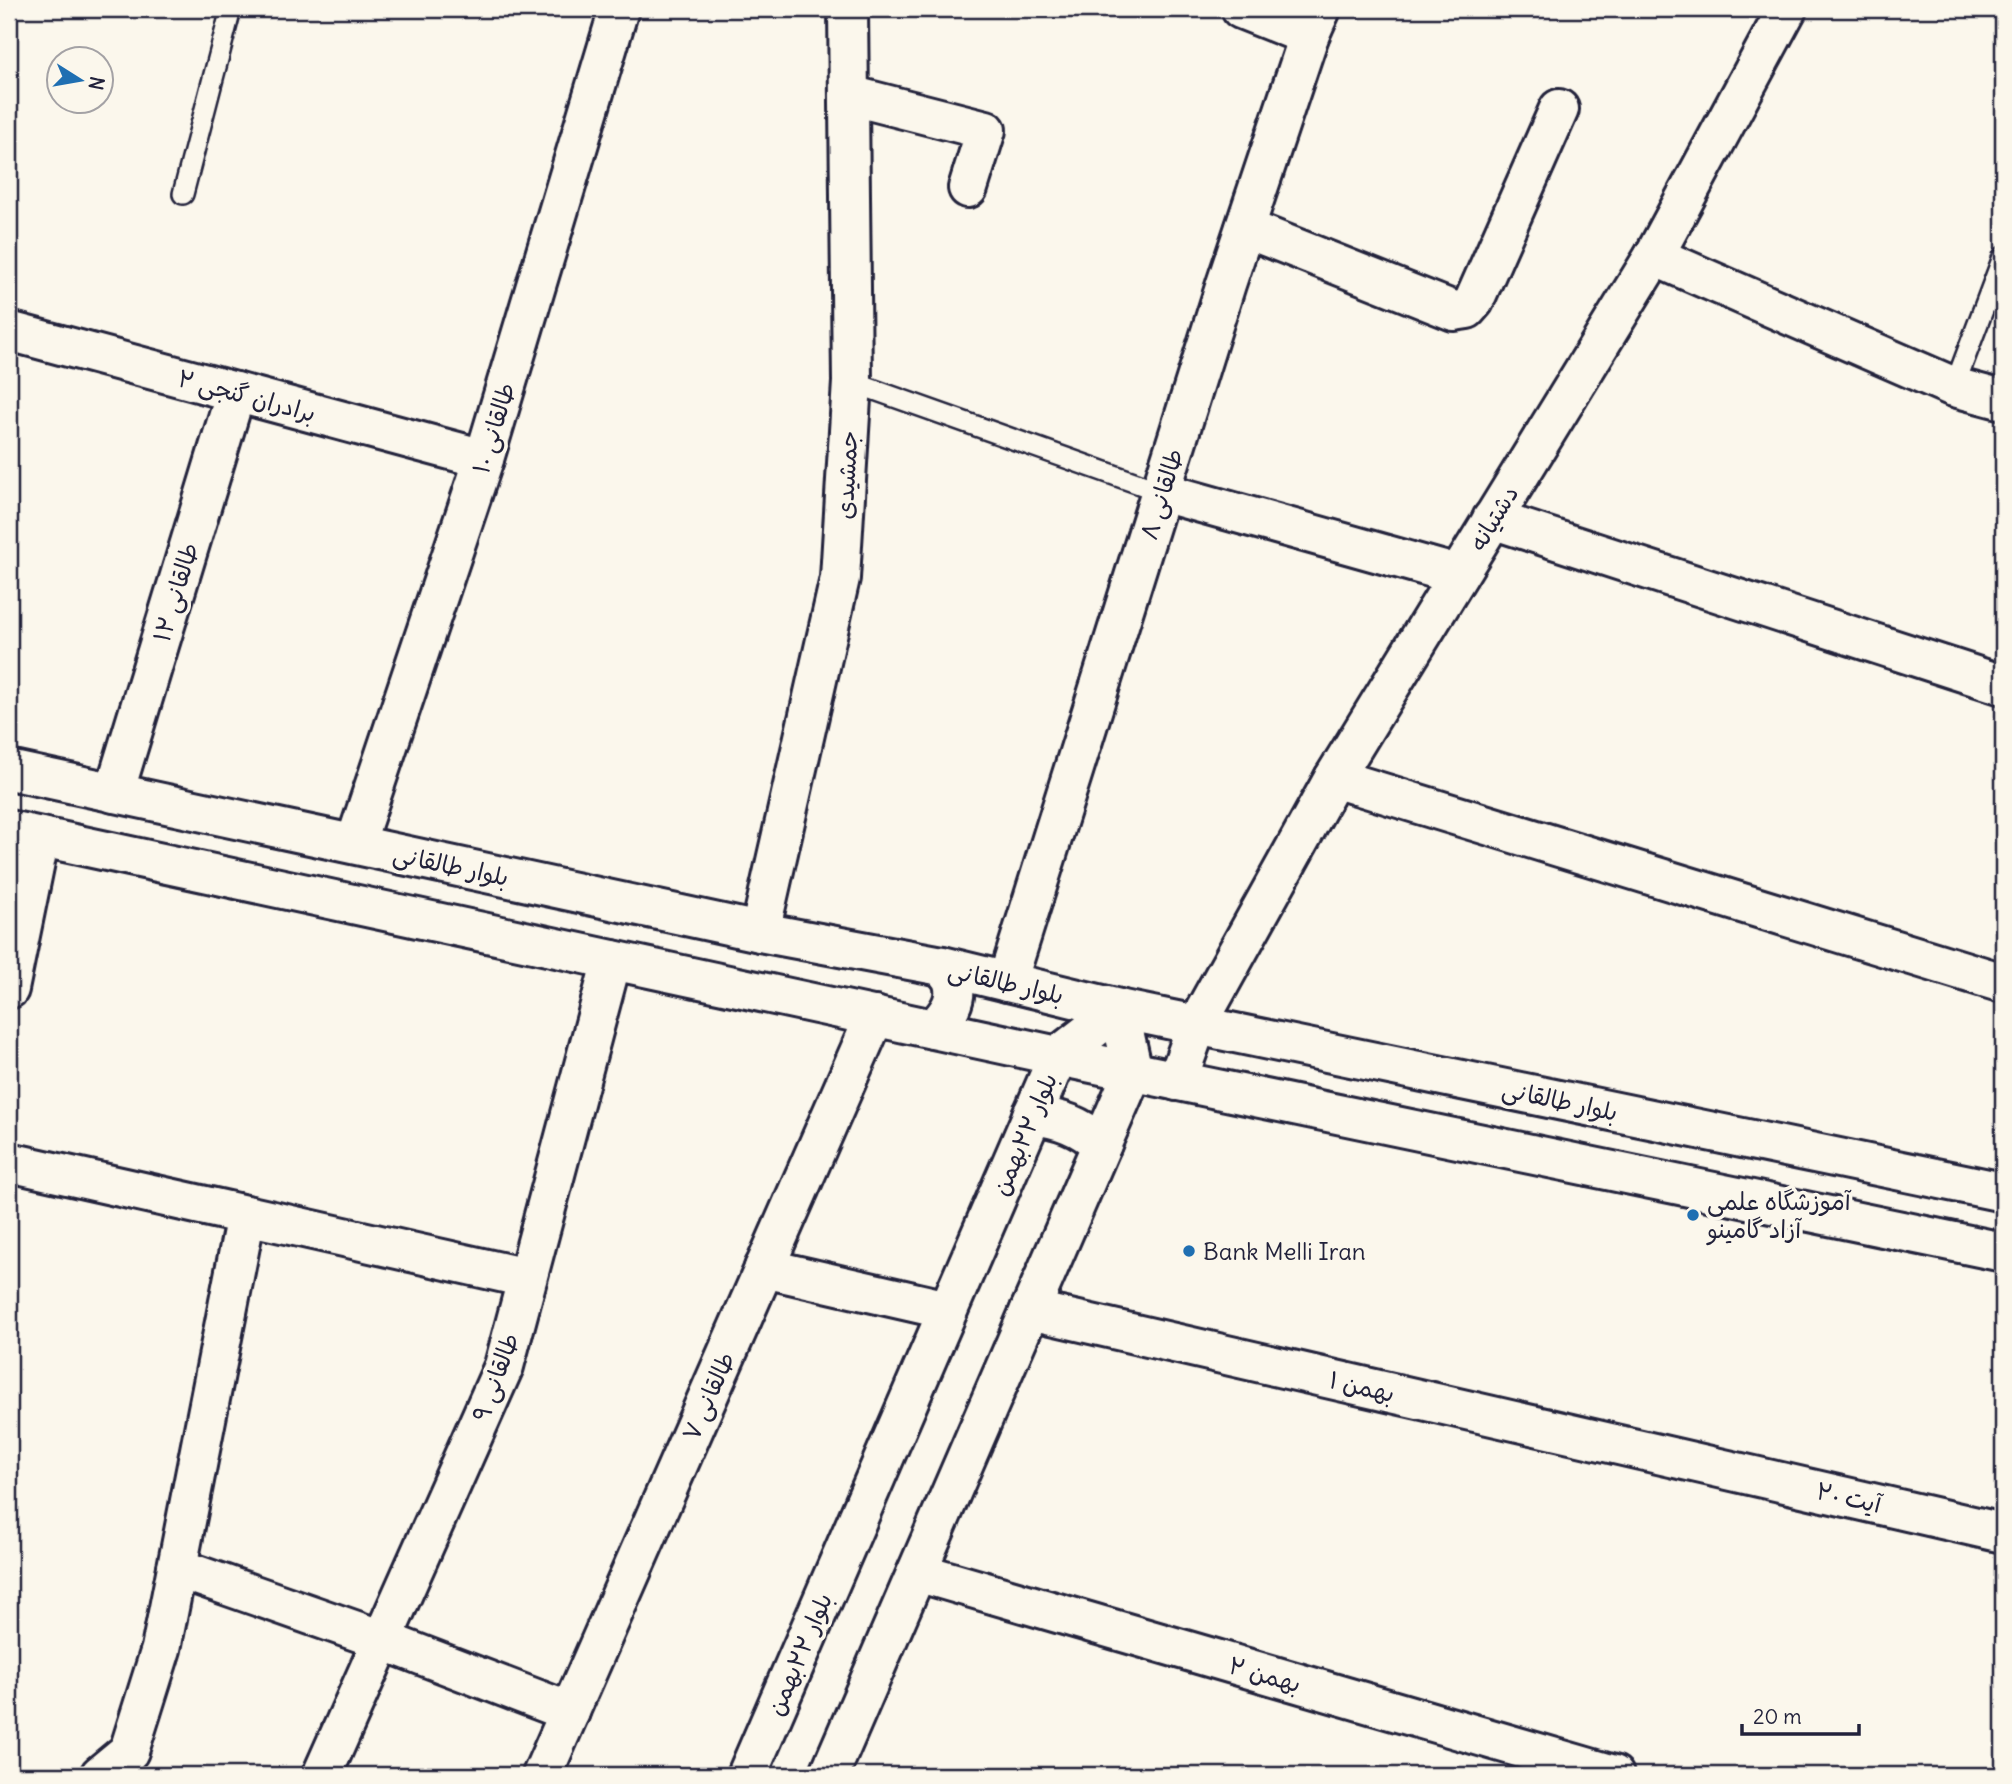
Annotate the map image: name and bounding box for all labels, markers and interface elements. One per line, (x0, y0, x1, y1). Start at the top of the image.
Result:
north arrow (46, 46, 116, 116)
text: N (84, 75, 110, 92)
street label: برادران گنجی ۲ (174, 362, 319, 429)
street label: طالقانی ۱۰ (465, 379, 522, 477)
street label: جمشیدی (829, 430, 863, 520)
street label: طالقانی ۸ (1133, 445, 1190, 544)
street label: دشتیانه (1462, 480, 1524, 556)
street label: طالقانی ۱۲ (146, 539, 205, 645)
street label: بلوار طالقانی (390, 838, 512, 893)
street label: بلوار طالقانی (945, 954, 1067, 1011)
street label: بلوار ۲۲بهمن (985, 1068, 1064, 1200)
street label: بلوار طالقانی (1499, 1073, 1621, 1128)
place label: آموزشگاه علمی آزاد گامینو (1706, 1186, 1852, 1246)
marker: آموزشگاه علمی آزاد گامینو (1685, 1207, 1701, 1223)
place label: Bank Melli Iran (1203, 1236, 1366, 1266)
marker: Bank Melli Iran (1181, 1243, 1197, 1259)
street label: طالقانی ۹ (465, 1329, 526, 1426)
street label: طالقانی ۷ (675, 1347, 742, 1445)
street label: بهمن ۱ (1326, 1364, 1398, 1408)
street label: آیت ۲۰ (1813, 1475, 1886, 1519)
street label: بلوار ۲۲بهمن (760, 1588, 839, 1720)
street label: بهمن ۲ (1225, 1649, 1305, 1699)
scale bar (1742, 1693, 1860, 1737)
text: 20 m (1753, 1703, 1802, 1730)

